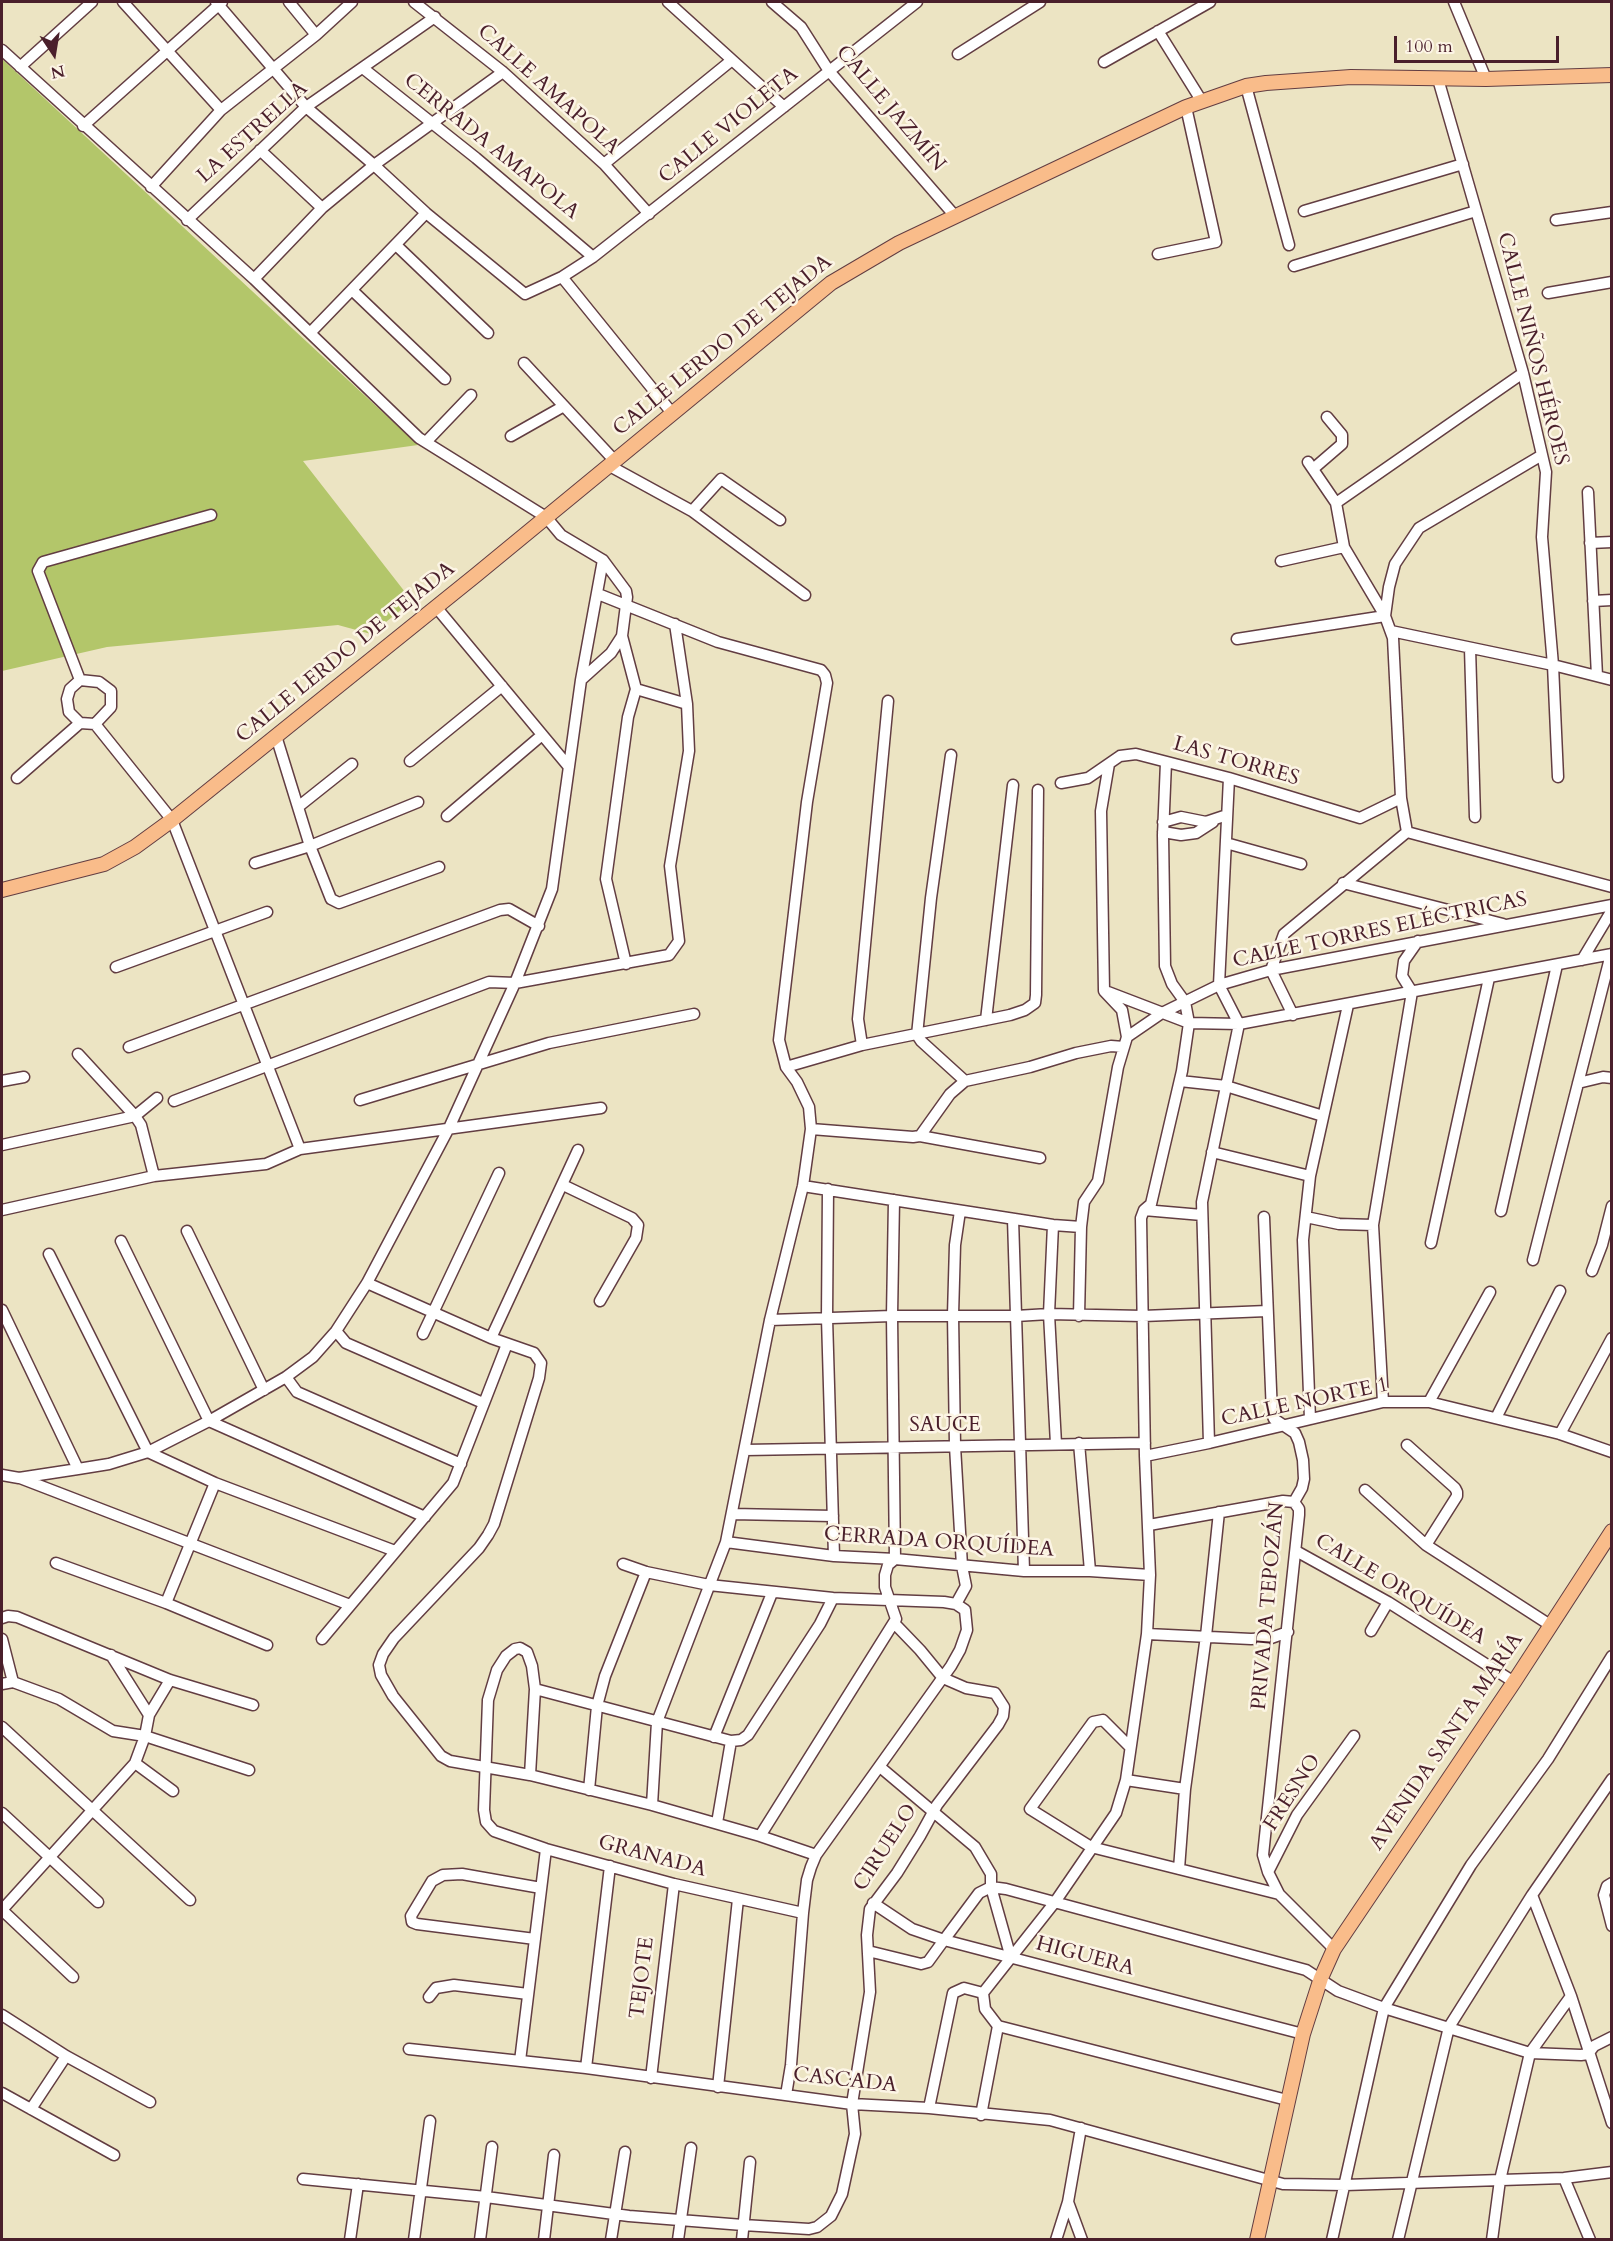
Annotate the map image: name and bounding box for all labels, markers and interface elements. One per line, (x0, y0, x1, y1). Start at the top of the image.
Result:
street label: CALLE AMAPOLA (472, 19, 624, 161)
north arrow (24, 24, 84, 84)
scale bar (1397, 24, 1562, 62)
text: 100 m (1405, 34, 1453, 59)
street label: CALLE JAZMÍN (830, 41, 950, 177)
text: N (49, 59, 67, 84)
street label: CALLE VIOLETA (654, 62, 804, 190)
street label: CERRADA AMAPOLA (398, 68, 584, 226)
street label: LA ESTRELLA (193, 77, 313, 189)
street label: CALLE NIÑOS HÉROES (1491, 230, 1573, 468)
street label: CALLE LERDO DE TEJADA (609, 250, 837, 442)
street label: CALLE LERDO DE TEJADA (232, 557, 460, 749)
street label: LAS TORRES (1170, 732, 1302, 792)
street label: CALLE TORRES ELÉCTRICAS (1231, 887, 1529, 975)
street label: CALLE NORTE 1 (1219, 1373, 1391, 1433)
street label: SAUCE (909, 1413, 981, 1439)
street label: PRIVADA TEPOZÁN (1247, 1501, 1291, 1711)
street label: CERRADA ORQUÍDEA (823, 1522, 1055, 1564)
street label: CALLE ORQUÍDEA (1310, 1529, 1490, 1651)
street label: AVENIDA SANTA MARÍA (1365, 1629, 1529, 1855)
street label: FRESNO (1259, 1750, 1327, 1836)
street label: CIRUELO (849, 1800, 923, 1896)
street label: GRANADA (595, 1830, 709, 1884)
street label: HIGUERA (1033, 1932, 1137, 1982)
street label: TEJOTE (625, 1936, 661, 2020)
street label: CASCADA (792, 2063, 898, 2099)

